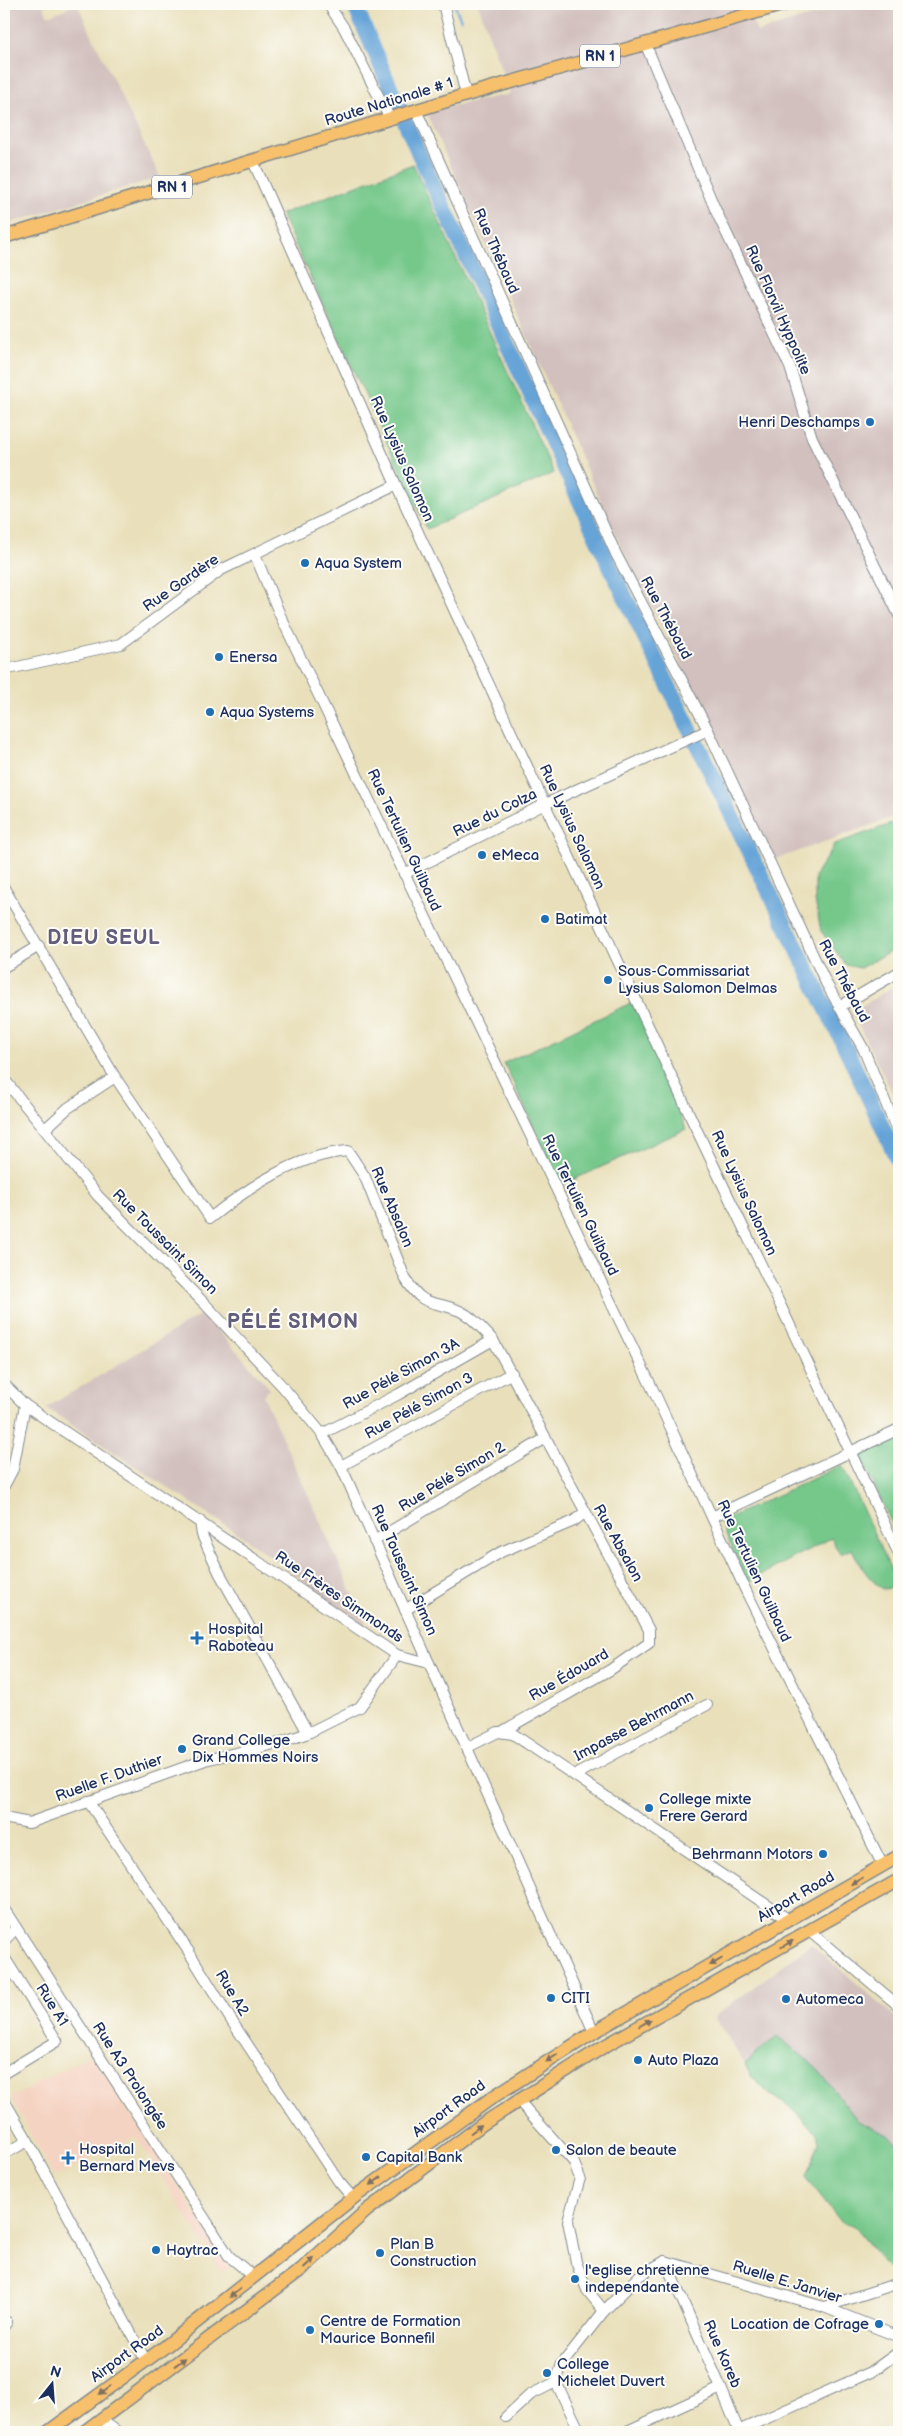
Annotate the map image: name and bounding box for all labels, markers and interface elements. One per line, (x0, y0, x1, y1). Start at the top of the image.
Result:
road number: RN 1 (580, 44, 620, 68)
street label: Route Nationale # 1 (322, 73, 456, 131)
road number: RN 1 (152, 176, 192, 198)
street label: Rue Thébaud (469, 205, 523, 297)
street label: Rue Florvil Hyppolite (741, 242, 815, 378)
street label: Rue Lysius Salomon (366, 393, 438, 525)
place label: Henri Deschamps (738, 413, 861, 432)
marker: Henri Deschamps (864, 416, 876, 428)
street label: Rue Gardère (139, 550, 223, 616)
place label: Aqua System (315, 554, 402, 573)
marker: Aqua System (299, 557, 311, 569)
street label: Rue Thébaud (636, 573, 696, 663)
place label: Enersa (229, 648, 278, 667)
marker: Enersa (213, 651, 225, 663)
place label: Aqua Systems (220, 703, 315, 722)
marker: Aqua Systems (204, 706, 216, 718)
street label: Rue Lysius Salomon (535, 761, 609, 893)
street label: Rue Tertulien Guilbaud (363, 766, 445, 914)
street label: Rue du Colza (450, 785, 540, 841)
place label: eMeca (492, 846, 539, 865)
marker: eMeca (476, 849, 488, 861)
place label: Batimat (555, 910, 608, 929)
marker: Batimat (539, 913, 551, 925)
district label: DIEU SEUL (47, 926, 161, 950)
street label: Rue Thébaud (814, 936, 874, 1026)
place label: Sous-Commissariat Lysius Salomon Delmas (618, 962, 778, 998)
marker: Sous-Commissariat Lysius Salomon Delmas (602, 974, 614, 986)
street label: Rue Lysius Salomon (707, 1127, 781, 1259)
street label: Rue Tertulien Guilbaud (538, 1131, 622, 1279)
street label: Rue Absalon (367, 1164, 417, 1250)
street label: Rue Toussaint Simon (108, 1185, 222, 1299)
district label: PÉLÉ SIMON (227, 1308, 359, 1334)
street label: Rue Pélé Simon 3A (340, 1334, 462, 1414)
street label: Rue Pélé Simon 3 (362, 1369, 476, 1443)
street label: Rue Pélé Simon 2 (395, 1438, 509, 1516)
street label: Rue Tertulien Guilbaud (713, 1497, 795, 1645)
street label: Rue Absalon (589, 1501, 647, 1585)
street label: Rue Toussaint Simon (367, 1502, 441, 1638)
street label: Rue Frères Simmonds (271, 1547, 407, 1647)
place label: Hospital Raboteau (208, 1620, 274, 1656)
marker: Hospital Raboteau (190, 1631, 204, 1645)
street label: Rue Édouard (526, 1645, 612, 1705)
street label: Impasse Behrmann (571, 1686, 697, 1766)
place label: Grand College Dix Hommes Noirs (192, 1731, 319, 1767)
marker: Grand College Dix Hommes Noirs (176, 1743, 188, 1755)
street label: Ruelle F. Duthier (53, 1750, 166, 1806)
place label: College mixte Frere Gerard (659, 1790, 751, 1826)
marker: College mixte Frere Gerard (643, 1802, 655, 1814)
place label: Behrmann Motors (691, 1845, 814, 1864)
marker: Behrmann Motors (817, 1848, 829, 1860)
street label: Airport Road (754, 1867, 838, 1927)
one-way arrow (851, 1876, 864, 1885)
one-way arrow (780, 1939, 793, 1948)
one-way arrow (709, 1958, 724, 1966)
street label: Rue A2 (211, 1967, 253, 2019)
street label: Rue A1 (32, 1980, 72, 2030)
place label: CITI (561, 1989, 590, 2008)
place label: Automeca (796, 1990, 864, 2009)
marker: CITI (545, 1992, 557, 2004)
marker: Automeca (780, 1993, 792, 2005)
street label: Rue A3 Prolongée (88, 2019, 172, 2133)
one-way arrow (638, 2019, 652, 2027)
place label: Auto Plaza (648, 2051, 719, 2070)
one-way arrow (546, 2053, 559, 2063)
marker: Auto Plaza (632, 2054, 644, 2066)
street label: Airport Road (409, 2076, 489, 2142)
one-way arrow (469, 2123, 482, 2134)
place label: Hospital Bernard Mevs (79, 2140, 175, 2176)
place label: Salon de beaute (566, 2141, 677, 2160)
marker: Salon de beaute (550, 2144, 562, 2156)
place label: Capital Bank (376, 2148, 463, 2167)
marker: Hospital Bernard Mevs (61, 2151, 75, 2165)
marker: Capital Bank (360, 2151, 372, 2163)
one-way arrow (369, 2176, 383, 2186)
place label: Plan B Construction (390, 2235, 477, 2271)
place label: Haytrac (166, 2241, 218, 2260)
marker: Haytrac (150, 2244, 162, 2256)
marker: Plan B Construction (374, 2247, 386, 2259)
street label: Ruelle E. Janvier (730, 2256, 844, 2308)
one-way arrow (302, 2257, 314, 2269)
place label: l'eglise chretienne independante (585, 2261, 709, 2297)
marker: l'eglise chretienne independante (569, 2273, 581, 2285)
one-way arrow (229, 2287, 242, 2298)
place label: Centre de Formation Maurice Bonnefil (320, 2312, 461, 2348)
place label: Location de Cofrage (730, 2315, 869, 2334)
street label: Rue Koreb (699, 2317, 746, 2391)
marker: Location de Cofrage (873, 2318, 885, 2330)
street label: Airport Road (87, 2321, 167, 2387)
marker: Centre de Formation Maurice Bonnefil (304, 2324, 316, 2336)
place label: College Michelet Duvert (557, 2355, 665, 2391)
one-way arrow (173, 2357, 187, 2367)
north arrow (28, 2358, 78, 2408)
text: N (48, 2362, 63, 2382)
marker: College Michelet Duvert (541, 2367, 553, 2379)
one-way arrow (98, 2385, 112, 2395)

